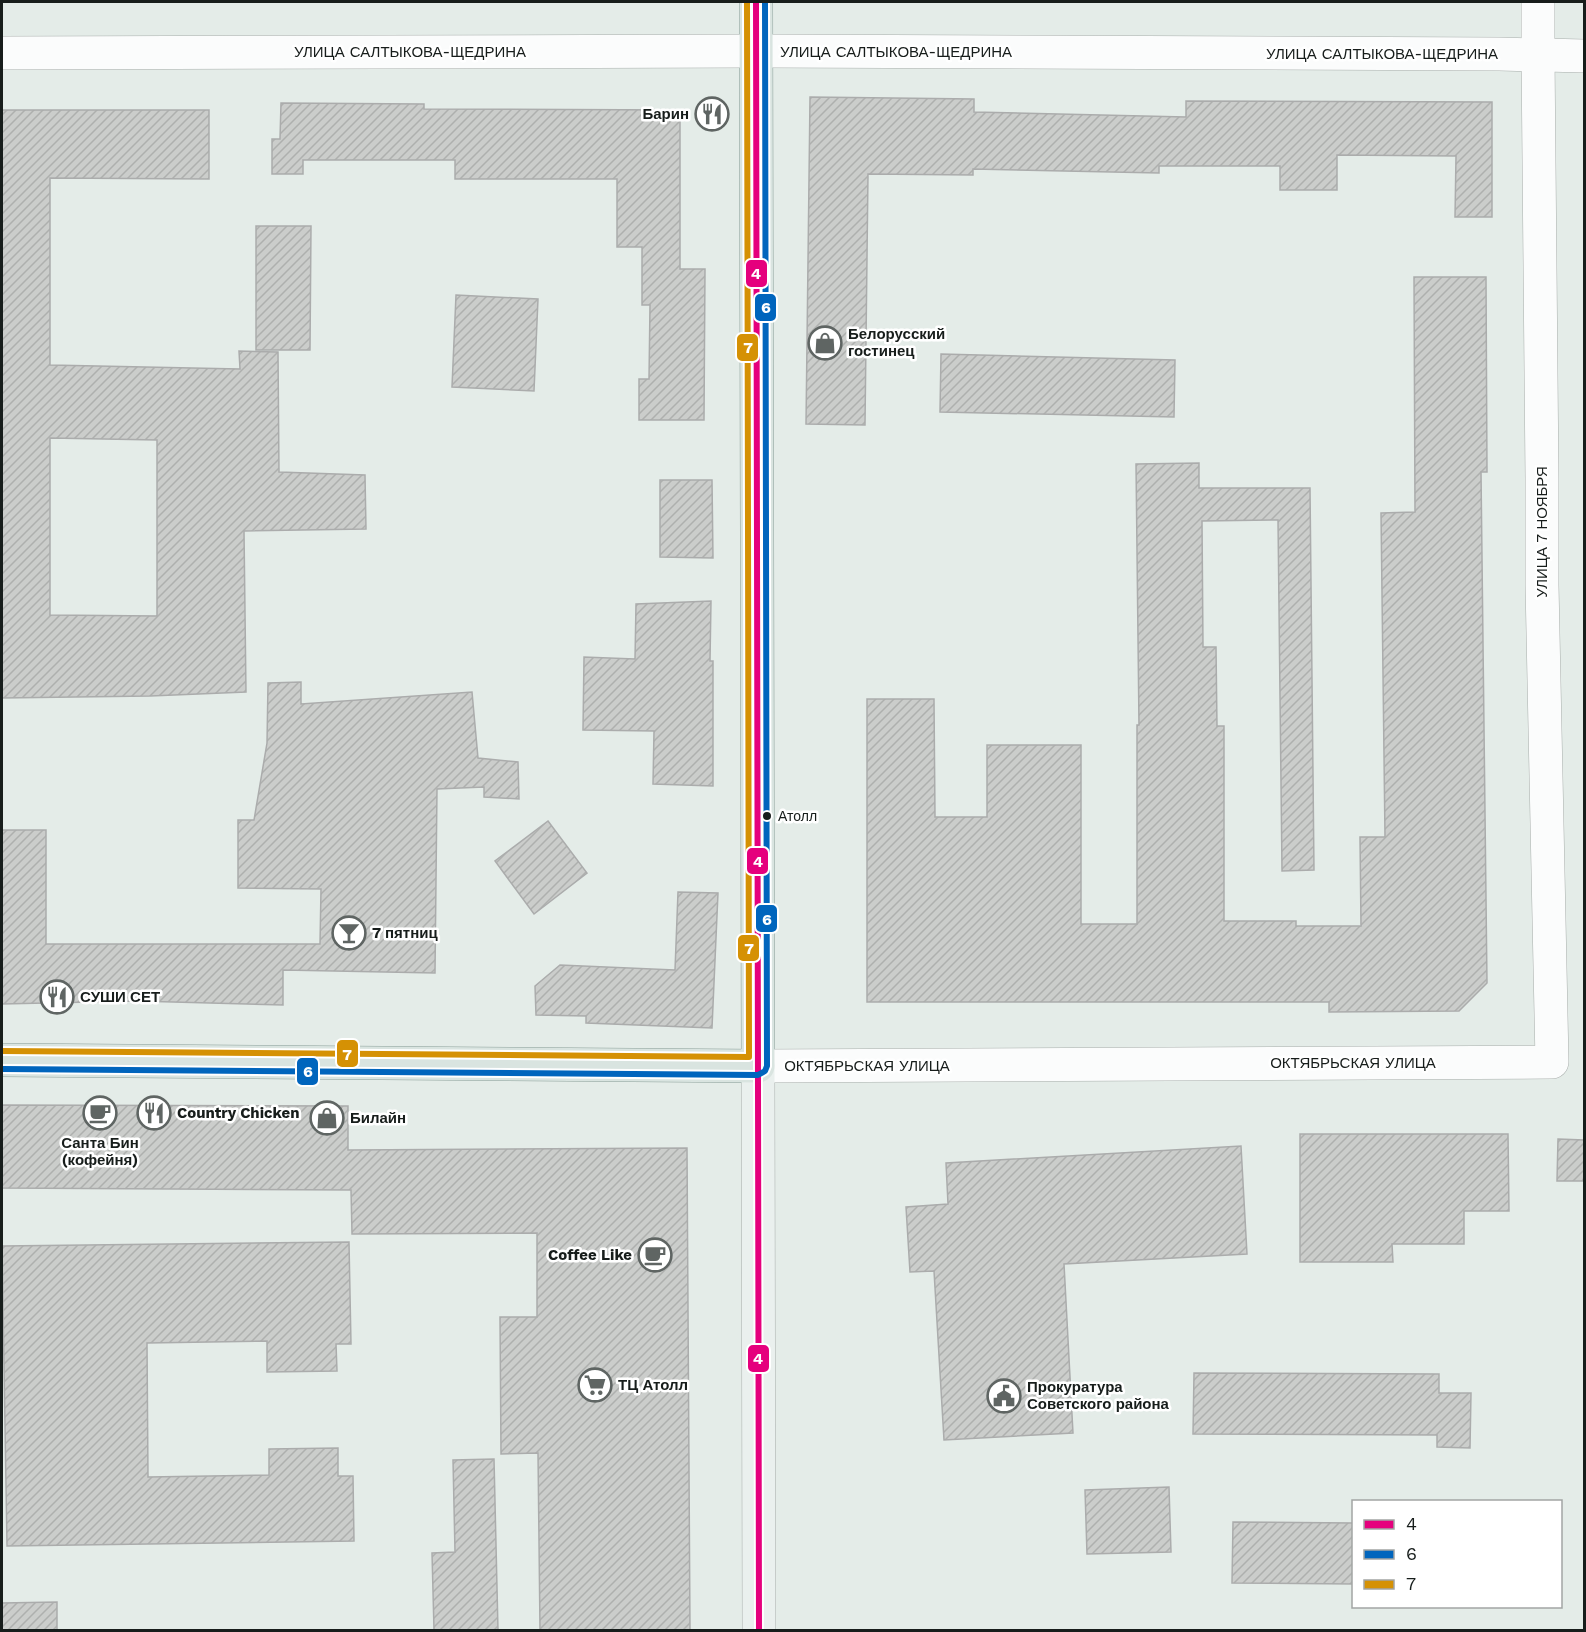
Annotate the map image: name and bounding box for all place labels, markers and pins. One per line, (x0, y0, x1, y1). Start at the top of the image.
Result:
restaurant icon: Барин (694, 96, 730, 132)
place label: Барин (642, 105, 689, 123)
shop icon: Белорусский гостинец (807, 325, 843, 361)
place label: Белорусский гостинец (848, 325, 945, 360)
place label: Атолл (778, 808, 817, 824)
marker: Атолл (761, 810, 773, 822)
bar icon: 7 пятниц (331, 915, 367, 951)
place label: 7 пятниц (372, 924, 438, 942)
restaurant icon: СУШИ СЕТ (39, 979, 75, 1015)
place label: СУШИ СЕТ (80, 988, 160, 1006)
cafe icon: Санта Бин (кофейня) (82, 1095, 118, 1131)
restaurant icon: Country Chicken (136, 1095, 172, 1131)
shop icon: Билайн (309, 1100, 345, 1136)
place label: Country Chicken (177, 1104, 299, 1122)
place label: Билайн (350, 1109, 406, 1127)
place label: Санта Бин (кофейня) (61, 1134, 139, 1169)
cafe icon: Coffee Like (637, 1237, 673, 1273)
place label: Coffee Like (548, 1246, 632, 1264)
supermarket icon: ТЦ Атолл (577, 1367, 613, 1403)
place label: ТЦ Атолл (618, 1376, 688, 1394)
public building icon: Прокуратура Советского района (986, 1378, 1022, 1414)
place label: Прокуратура Советского района (1027, 1378, 1170, 1413)

